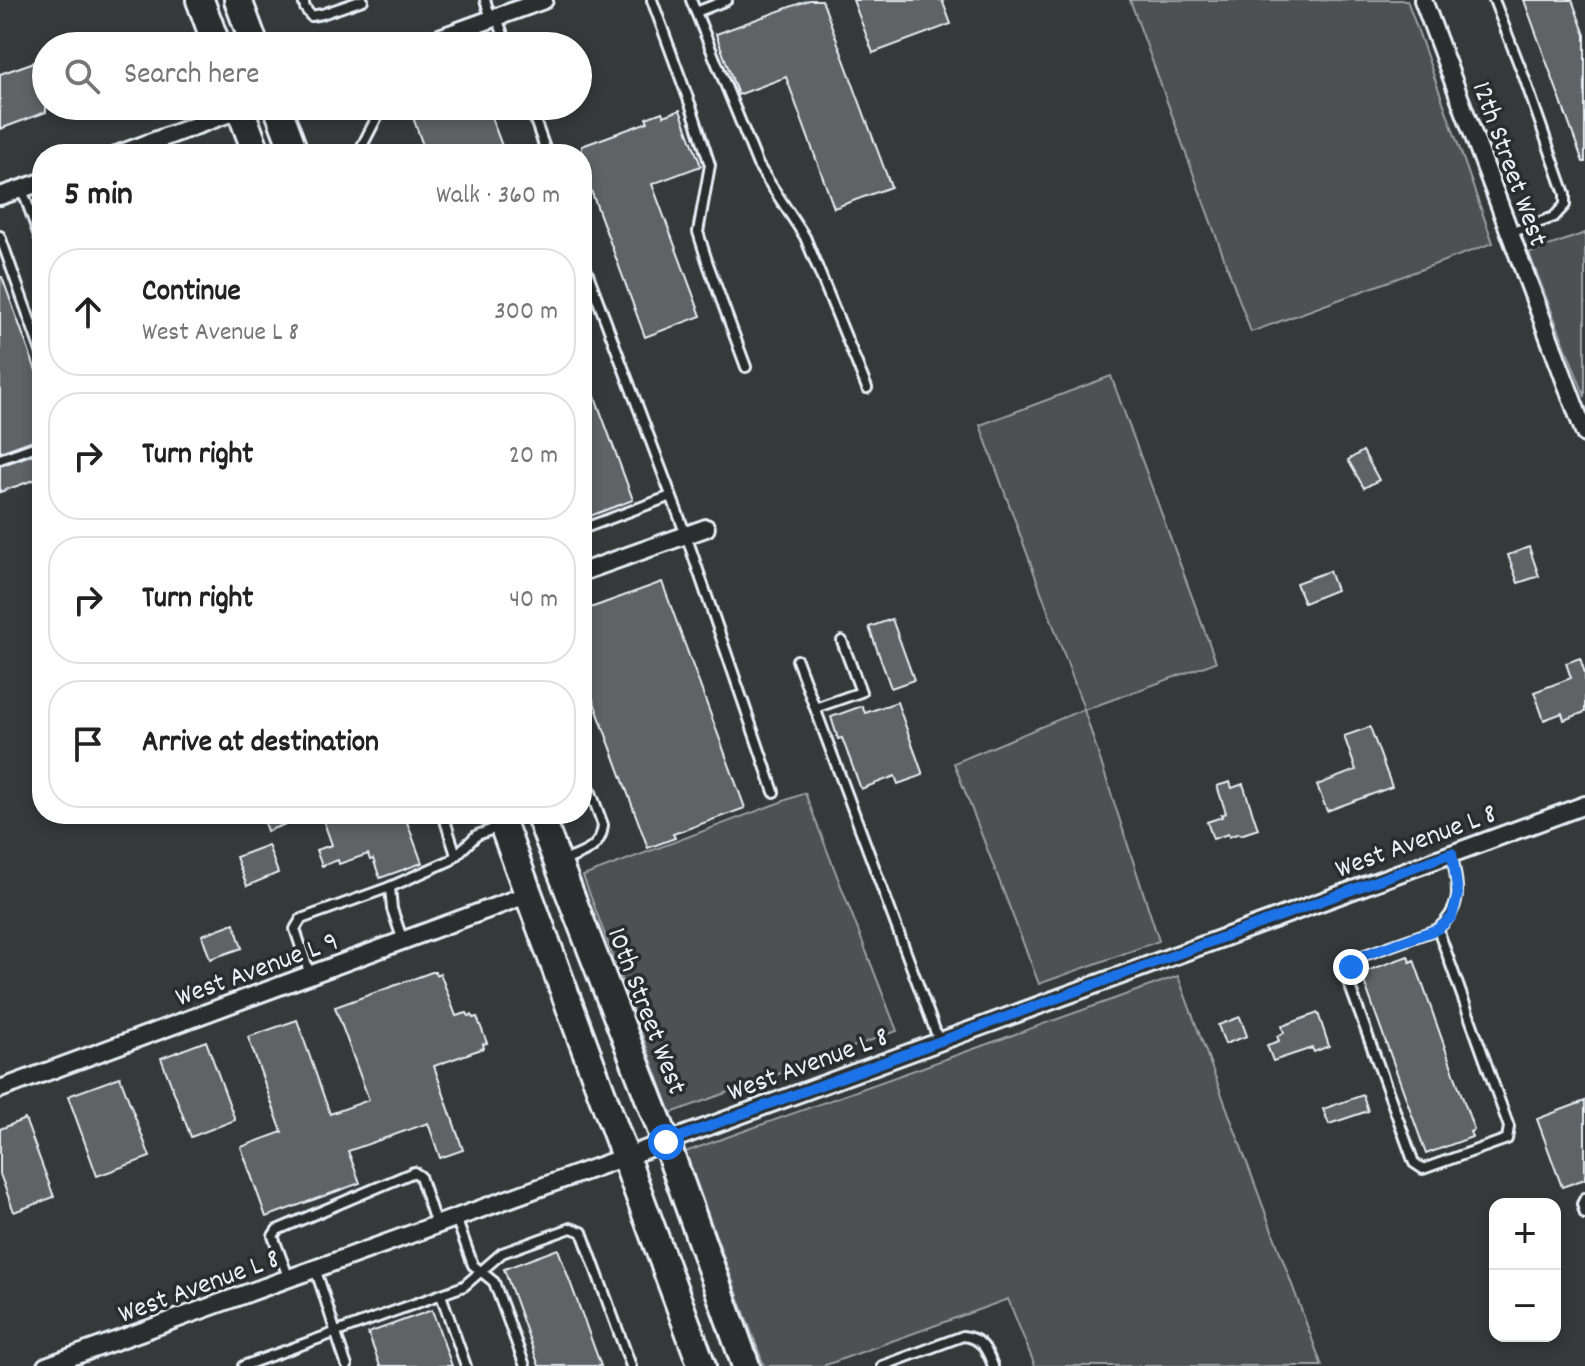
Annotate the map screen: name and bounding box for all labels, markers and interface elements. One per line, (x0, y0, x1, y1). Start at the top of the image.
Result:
search box (32, 32, 592, 120)
icon: search (60, 54, 104, 98)
text: Search here (124, 55, 260, 98)
street label: 12th Street West (1459, 77, 1556, 253)
text: 5 min (64, 172, 133, 221)
text: Walk · 360 m (436, 178, 560, 215)
text: Continue (142, 272, 241, 315)
icon: ahead (66, 290, 110, 334)
text: 300 m (494, 294, 558, 331)
text: West Avenue L 8 (142, 315, 299, 352)
icon: right (66, 434, 110, 478)
text: Turn right (142, 435, 253, 478)
text: 20 m (509, 438, 558, 475)
icon: right (66, 578, 110, 622)
text: Turn right (142, 579, 253, 622)
text: 40 m (509, 582, 558, 619)
icon: arrive (66, 722, 110, 766)
text: Arrive at destination (142, 723, 379, 766)
street label: West Avenue L 8 (1330, 796, 1503, 891)
street label: 10th Street West (594, 922, 695, 1101)
street label: West Avenue L 9 (171, 924, 345, 1020)
route end (1333, 949, 1369, 985)
street label: West Avenue L 8 (722, 1019, 895, 1114)
route start (648, 1124, 684, 1160)
map controls (1489, 1198, 1561, 1342)
button: + (1489, 1198, 1561, 1270)
street label: West Avenue L 8 (113, 1241, 286, 1336)
button: − (1489, 1270, 1561, 1342)

